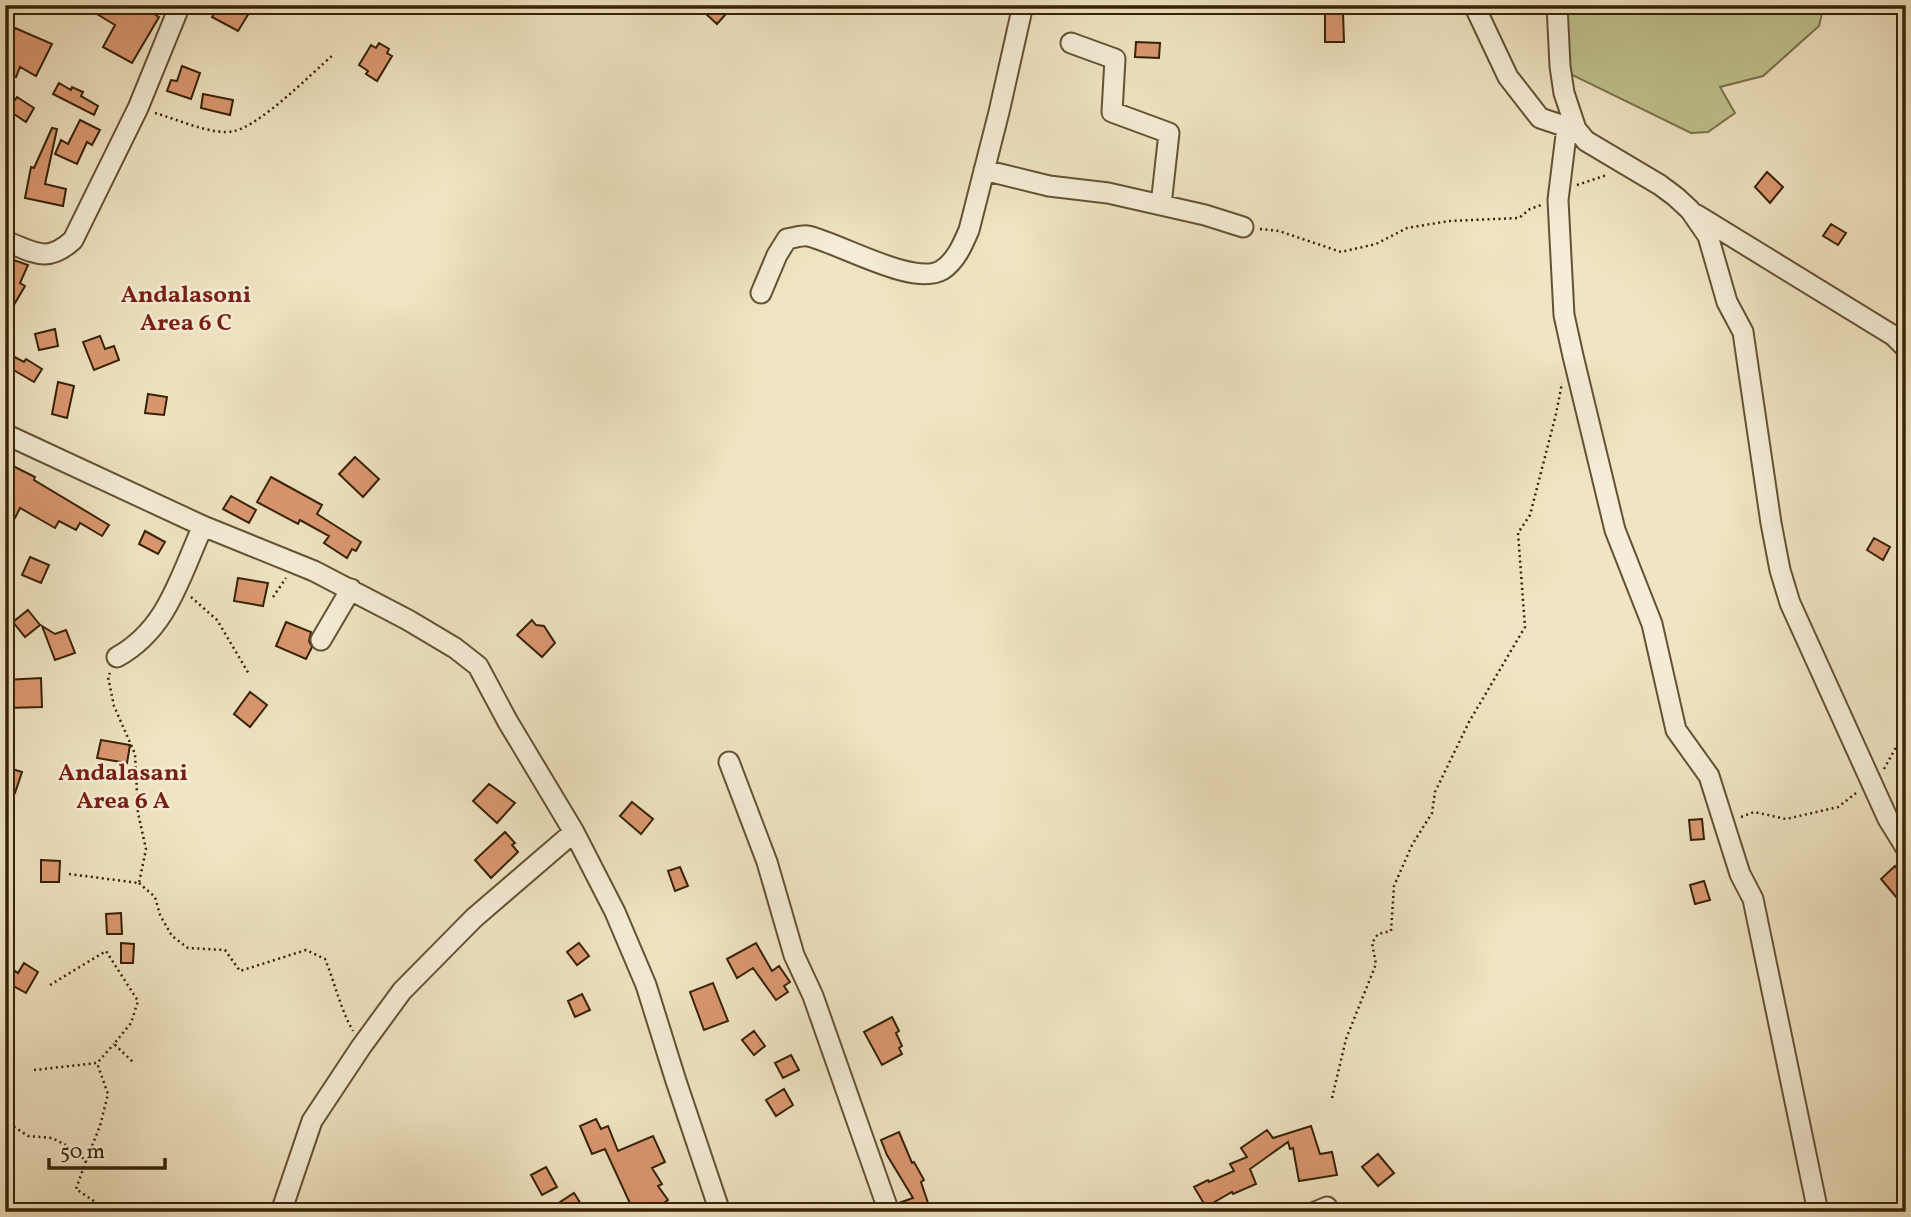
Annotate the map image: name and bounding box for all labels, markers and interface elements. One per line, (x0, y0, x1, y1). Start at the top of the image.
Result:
district label: Andalasoni Area 6 C (121, 279, 251, 341)
district label: Andalasani Area 6 A (58, 757, 188, 819)
scale bar (49, 1126, 164, 1170)
text: 50 m (60, 1138, 105, 1167)

